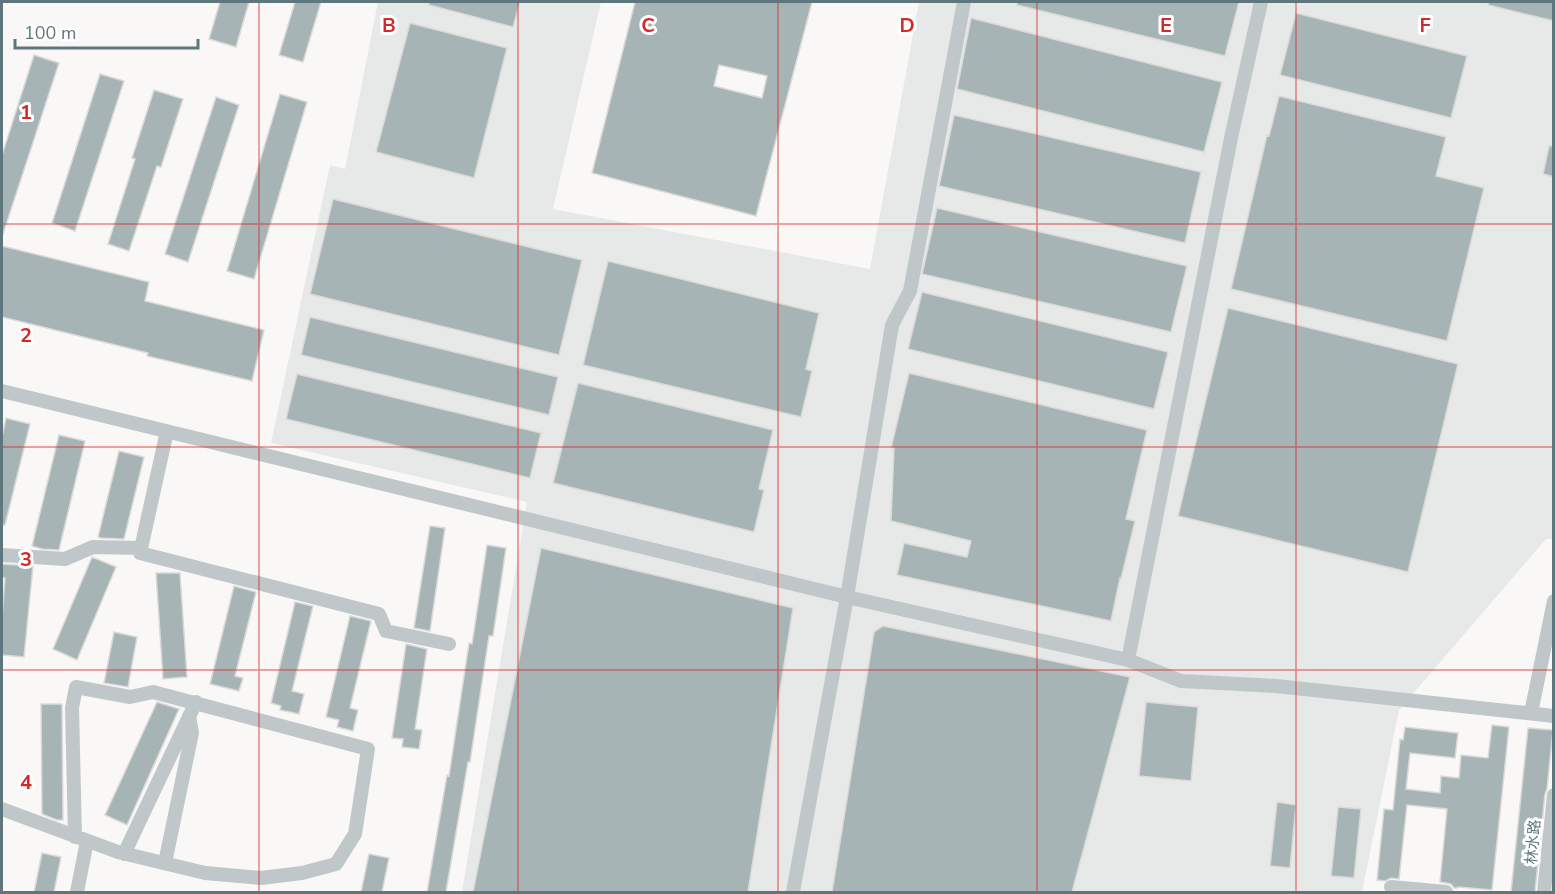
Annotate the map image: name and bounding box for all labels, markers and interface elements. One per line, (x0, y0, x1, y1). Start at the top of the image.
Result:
scale bar (15, 12, 198, 50)
text: B (382, 12, 396, 39)
text: C (641, 12, 655, 39)
text: D (899, 12, 915, 39)
text: E (1160, 12, 1172, 39)
text: F (1419, 12, 1431, 39)
text: 100 m (24, 21, 76, 45)
text: 1 (20, 99, 32, 126)
text: 2 (20, 322, 32, 349)
text: 3 (20, 546, 32, 573)
text: 4 (20, 769, 32, 796)
street label: 林水路 (1521, 819, 1545, 865)

